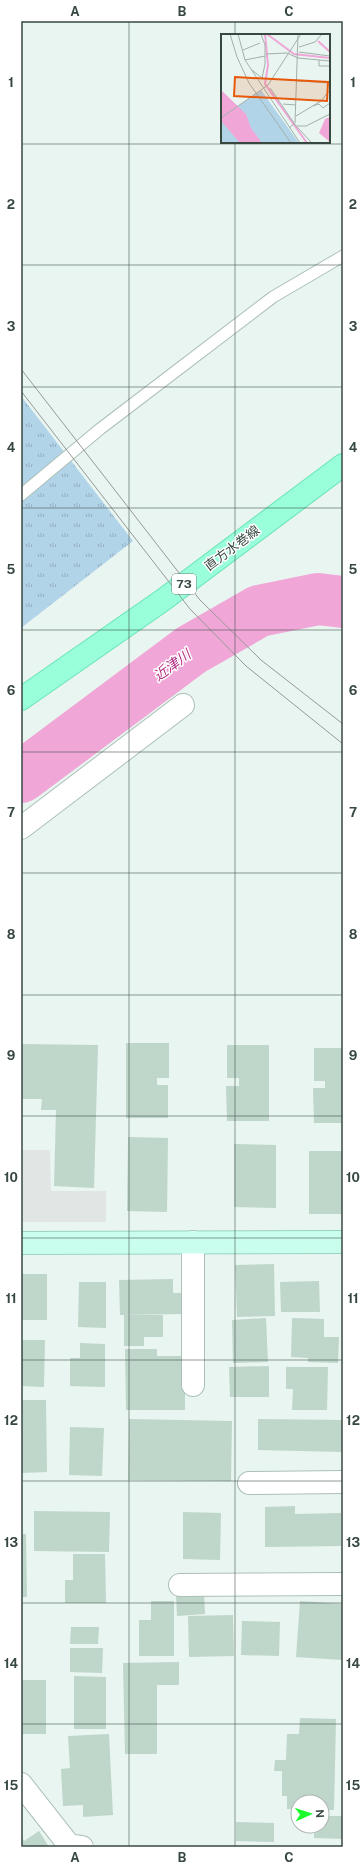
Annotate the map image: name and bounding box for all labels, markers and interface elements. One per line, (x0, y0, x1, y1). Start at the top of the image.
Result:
text: A (70, 4, 80, 19)
text: B (178, 4, 187, 19)
text: C (284, 4, 294, 19)
inset map (221, 34, 330, 143)
text: 1 (8, 75, 14, 90)
text: 1 (350, 75, 356, 90)
text: 2 (7, 197, 15, 212)
text: 2 (349, 197, 357, 212)
text: 3 (7, 319, 16, 334)
text: 3 (349, 319, 358, 334)
text: 4 (7, 440, 16, 455)
text: 4 (349, 440, 358, 455)
street label: 直方水巻線 (202, 522, 262, 574)
text: 5 (7, 562, 16, 577)
text: 5 (349, 562, 358, 577)
road number: 73 (172, 574, 196, 594)
water label: 近津川 (150, 645, 195, 684)
text: 6 (7, 683, 16, 698)
text: 6 (349, 683, 358, 698)
text: 7 (7, 805, 15, 820)
text: 7 (349, 805, 357, 820)
text: 8 (7, 927, 16, 942)
text: 8 (349, 927, 358, 942)
text: 9 (7, 1048, 15, 1063)
text: 9 (349, 1048, 357, 1063)
text: 10 (4, 1170, 18, 1185)
text: 10 (346, 1170, 360, 1185)
text: 11 (5, 1291, 17, 1306)
text: 11 (347, 1291, 359, 1306)
text: 12 (4, 1413, 18, 1428)
text: 12 (346, 1413, 360, 1428)
text: 13 (4, 1535, 18, 1550)
text: 13 (346, 1535, 360, 1550)
text: 14 (4, 1656, 19, 1671)
text: 14 (346, 1656, 361, 1671)
text: 15 (4, 1778, 18, 1793)
text: 15 (346, 1778, 360, 1793)
north arrow (290, 1794, 330, 1834)
text: N (314, 1809, 326, 1818)
text: A (70, 1850, 80, 1865)
text: B (178, 1850, 187, 1865)
text: C (284, 1850, 294, 1865)

